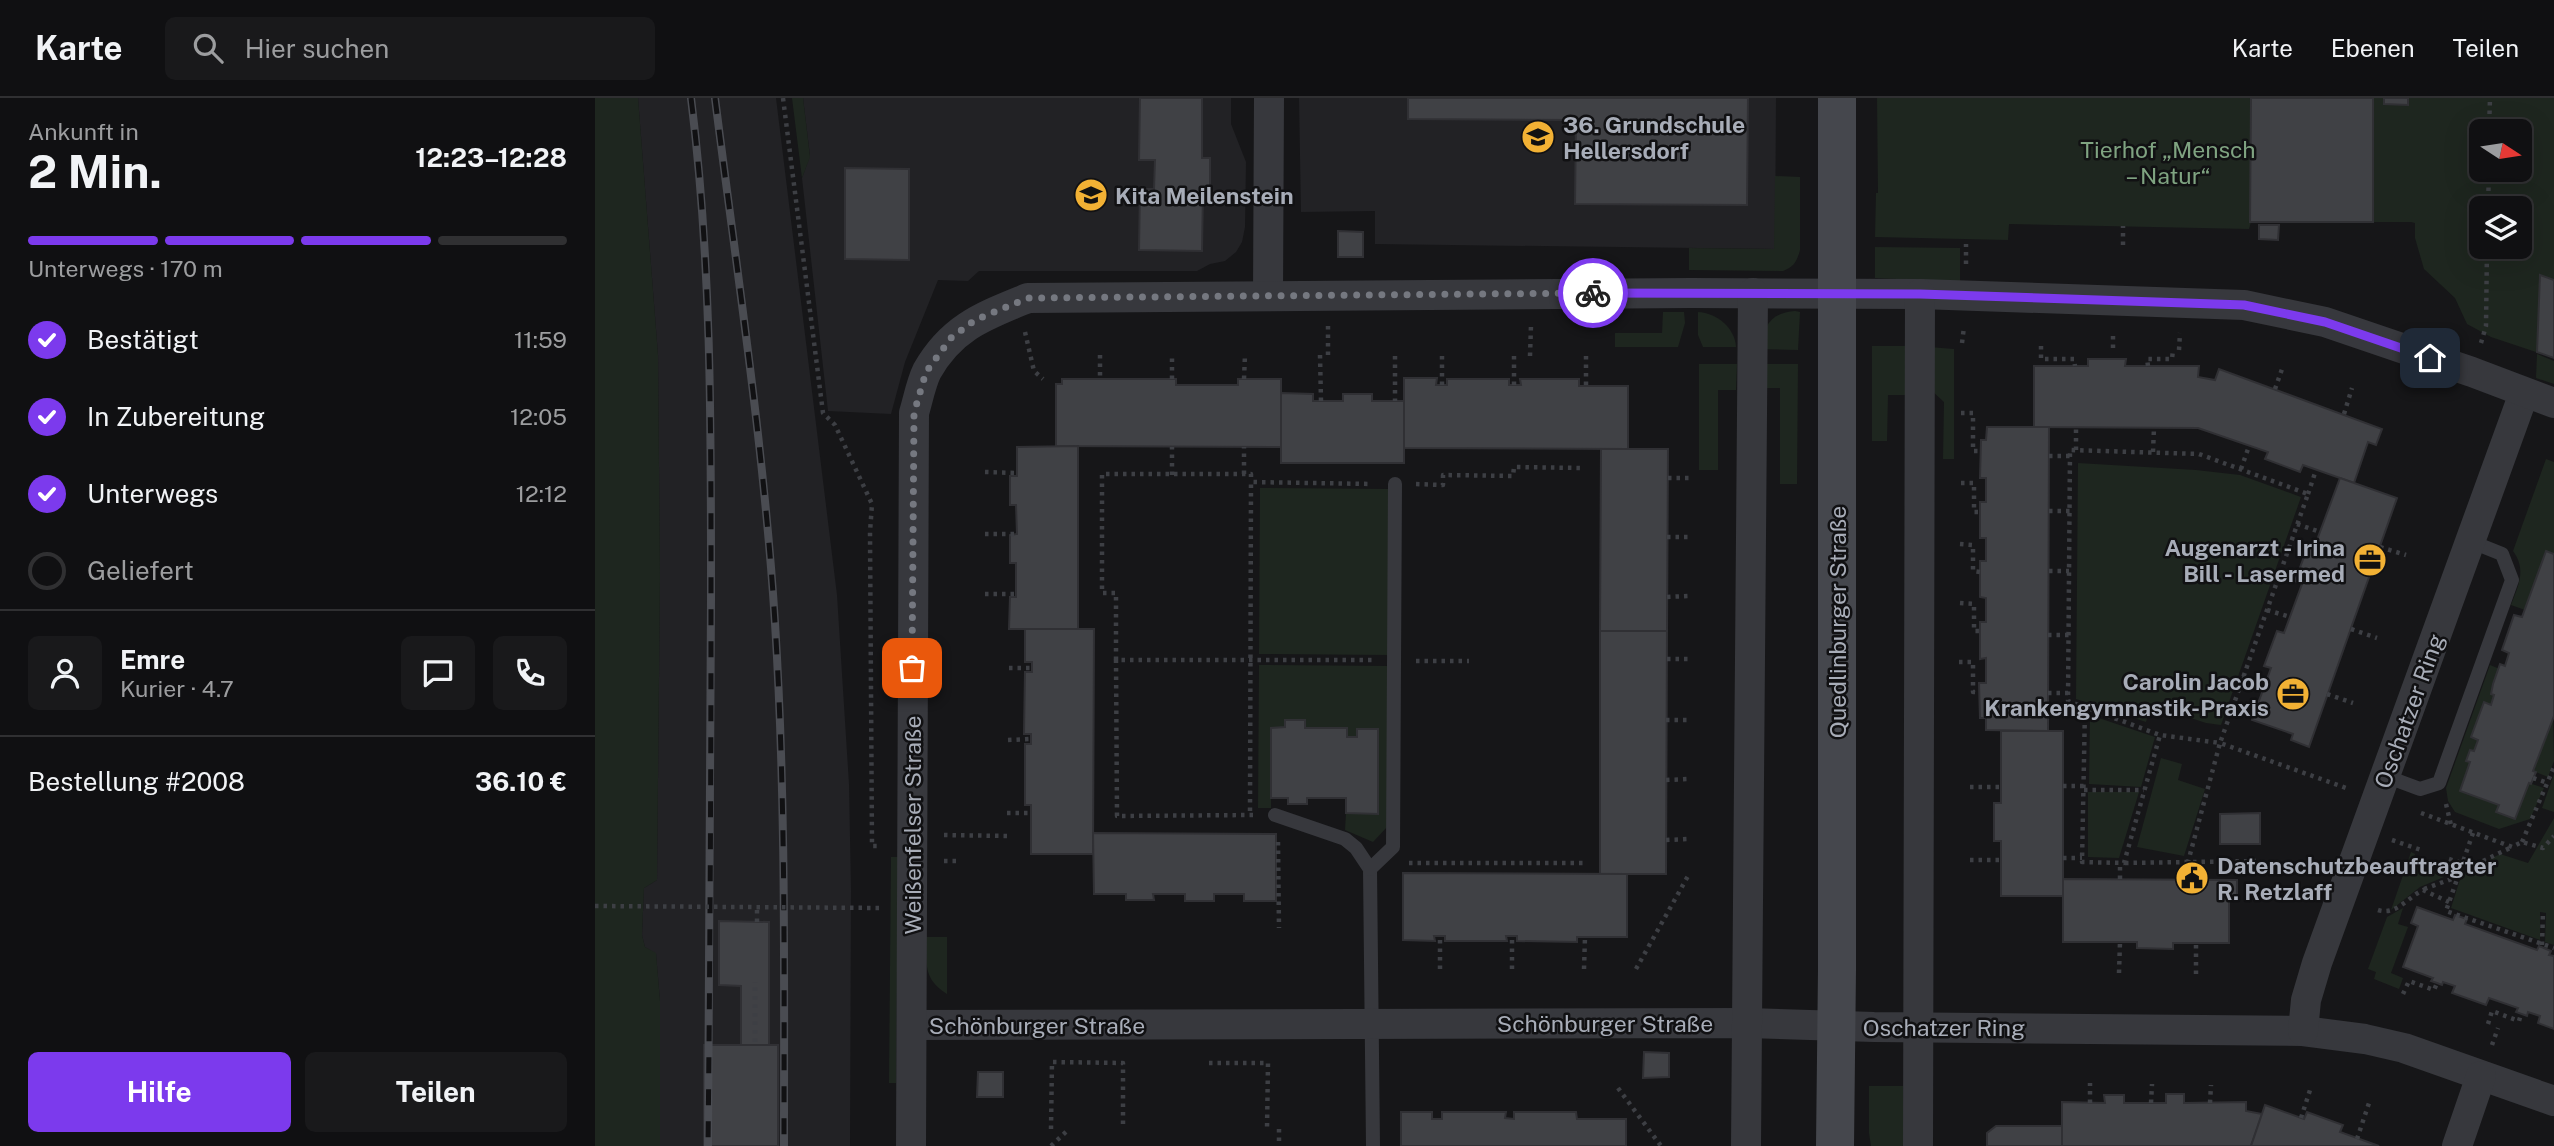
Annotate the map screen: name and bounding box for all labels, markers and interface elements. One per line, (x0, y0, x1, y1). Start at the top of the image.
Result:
search box (165, 17, 655, 80)
text: Karte (35, 29, 123, 67)
icon: search (189, 29, 227, 67)
text: Hier suchen (245, 33, 389, 64)
text: Karte (2232, 34, 2293, 62)
text: Ebenen (2331, 34, 2415, 62)
text: Teilen (2453, 34, 2519, 62)
place label: 36. Grundschule Hellersdorf (1563, 111, 1745, 164)
text: Ankunft in (28, 118, 139, 145)
school or university icon: 36. Grundschule Hellersdorf (1519, 118, 1557, 156)
north arrow (2469, 119, 2532, 182)
map controls (2469, 119, 2532, 259)
park label: Tierhof „Mensch – Natur“ (2080, 136, 2256, 189)
text: 12:23–12:28 (415, 142, 567, 173)
text: 2 Min. (28, 144, 162, 198)
school or university icon: Kita Meilenstein (1072, 176, 1110, 214)
place label: Kita Meilenstein (1115, 182, 1294, 209)
button: layers (2469, 196, 2532, 259)
text: Unterwegs · 170 m (28, 255, 223, 282)
courier (1558, 258, 1628, 328)
icon: bike (1574, 274, 1612, 312)
icon: check (28, 321, 66, 359)
text: Bestätigt (87, 324, 199, 355)
text: 11:59 (514, 326, 567, 353)
pin (2400, 328, 2460, 388)
icon: home (2411, 339, 2449, 377)
icon: check (28, 398, 66, 436)
text: In Zubereitung (87, 401, 265, 432)
text: 12:05 (510, 403, 567, 430)
icon: check (28, 475, 66, 513)
text: Unterwegs (87, 478, 218, 509)
text: 12:12 (516, 480, 567, 507)
street label: Quedlinburger Straße (1824, 506, 1851, 738)
place label: Augenarzt - Irina Bill - Lasermed (2164, 534, 2345, 587)
office icon: Augenarzt - Irina Bill - Lasermed (2351, 541, 2389, 579)
text: Geliefert (87, 555, 194, 586)
street label: Oschatzer Ring (2369, 630, 2449, 792)
button: person (28, 636, 102, 710)
button: chat (401, 636, 475, 710)
button: phone (493, 636, 567, 710)
pin (882, 638, 942, 698)
text: Emre (120, 644, 185, 675)
icon: bag (893, 649, 931, 687)
place label: Carolin Jacob Krankengymnastik-Praxis (1984, 668, 2269, 721)
text: Kurier · 4.7 (120, 675, 234, 702)
office icon: Carolin Jacob Krankengymnastik-Praxis (2274, 675, 2312, 713)
street label: Weißenfelser Straße (899, 716, 926, 934)
text: Bestellung #2008 (28, 766, 245, 797)
text: 36.10 € (475, 766, 567, 797)
place label: Datenschutzbeauftragter R. Retzlaff (2217, 852, 2496, 905)
public building icon: Datenschutzbeauftragter R. Retzlaff (2173, 859, 2211, 897)
street label: Schönburger Straße (1497, 1010, 1713, 1037)
street label: Schönburger Straße (929, 1012, 1145, 1039)
street label: Oschatzer Ring (1863, 1014, 2025, 1041)
button: Hilfe (28, 1052, 291, 1132)
button: Teilen (305, 1052, 567, 1132)

